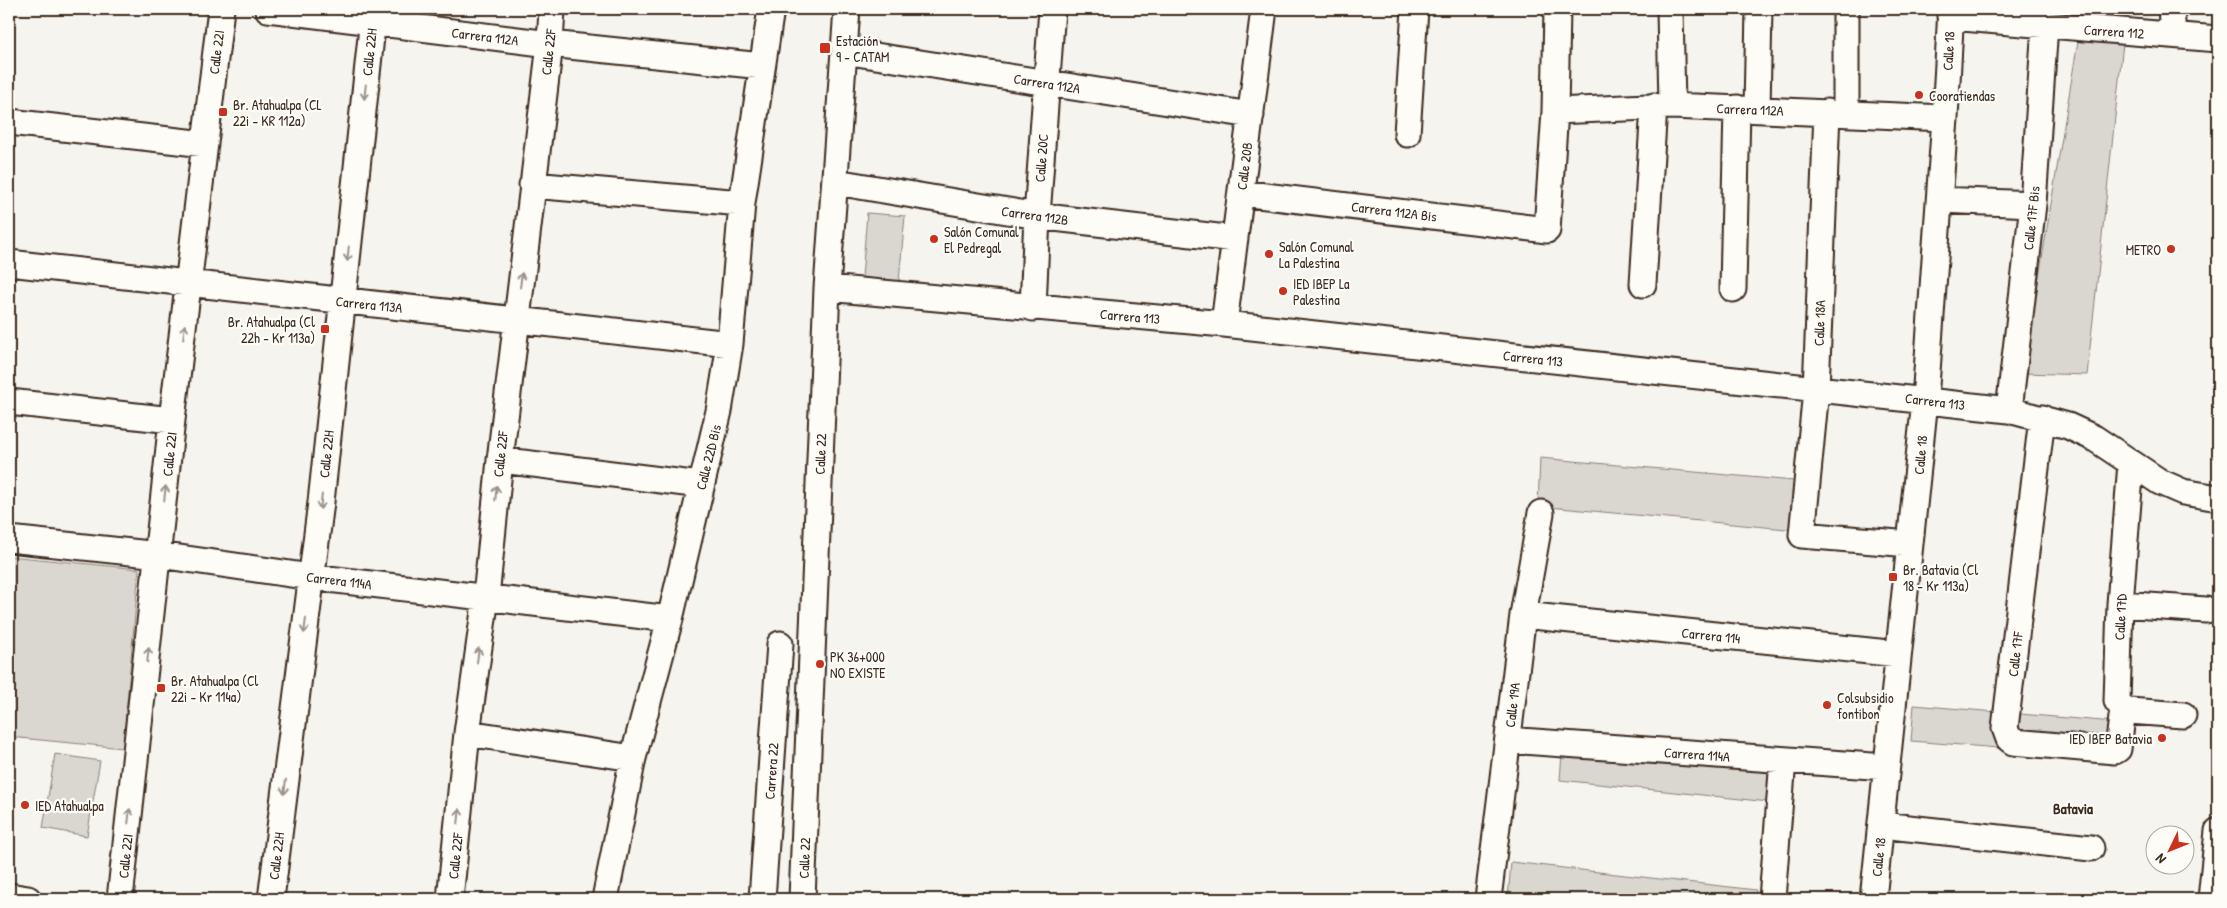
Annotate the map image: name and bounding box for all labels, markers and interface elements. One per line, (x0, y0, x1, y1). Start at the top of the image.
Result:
street label: Carrera 112 (2083, 19, 2145, 43)
street label: Carrera 112A (451, 22, 520, 50)
street label: Calle 22H (357, 27, 381, 77)
street label: Calle 22F (536, 27, 560, 76)
street label: Calle 22I (204, 29, 228, 75)
place label: Estación 9 - CATAM (836, 31, 889, 66)
street label: Calle 18 (1937, 31, 1959, 71)
marker: Estación 9 - CATAM (818, 41, 832, 55)
street label: Carrera 112A (1012, 68, 1082, 98)
one-way arrow (360, 84, 370, 100)
place label: Cooratiendas (1929, 86, 1995, 105)
marker: Cooratiendas (1913, 89, 1925, 101)
place label: Br. Atahualpa (CL 22i - KR 112a) (233, 95, 322, 130)
street label: Carrera 112A (1716, 98, 1784, 120)
marker: Br. Atahualpa (CL 22i - KR 112a) (217, 106, 229, 118)
street label: Calle 20C (1030, 133, 1052, 183)
street label: Calle 20B (1232, 141, 1256, 191)
street label: Calle 17F Bis (2018, 185, 2044, 251)
street label: Carrera 112A Bis (1350, 196, 1438, 226)
street label: Carrera 112B (1000, 201, 1070, 229)
place label: Salón Comunal El Pedregal (944, 222, 1019, 258)
marker: Salón Comunal El Pedregal (928, 233, 940, 245)
place label: Salón Comunal La Palestina (1279, 237, 1354, 272)
place label: METRO (2126, 240, 2161, 259)
marker: METRO (2165, 243, 2177, 255)
one-way arrow (343, 245, 353, 261)
marker: Salón Comunal La Palestina (1263, 248, 1275, 260)
one-way arrow (516, 272, 526, 288)
place label: IED IBEP La Palestina (1293, 274, 1350, 309)
marker: IED IBEP La Palestina (1277, 285, 1289, 297)
street label: Carrera 113A (335, 291, 403, 317)
street label: Calle 18A (1809, 300, 1829, 346)
street label: Carrera 113 (1099, 304, 1161, 328)
place label: Br. Atahualpa (Cl 22h - Kr 113a) (228, 312, 315, 347)
marker: Br. Atahualpa (Cl 22h - Kr 113a) (319, 323, 331, 335)
one-way arrow (179, 324, 189, 340)
street label: Carrera 113 (1502, 345, 1564, 371)
street label: Carrera 113 (1904, 388, 1966, 414)
street label: Calle 22D Bis (691, 422, 725, 492)
street label: Calle 22H (314, 429, 338, 479)
street label: Calle 22F (488, 429, 512, 478)
street label: Calle 22I (157, 431, 181, 477)
street label: Calle 22 (810, 433, 830, 475)
street label: Calle 18 (1909, 435, 1931, 475)
one-way arrow (160, 485, 170, 501)
one-way arrow (491, 485, 501, 501)
one-way arrow (316, 494, 326, 510)
place label: Br. Batavia (Cl 18 - Kr 113a) (1903, 560, 1978, 595)
street label: Carrera 114A (305, 567, 373, 593)
marker: Br. Batavia (Cl 18 - Kr 113a) (1887, 571, 1899, 583)
street label: Calle 17D (2109, 593, 2131, 641)
one-way arrow (300, 617, 310, 633)
street label: Carrera 114 (1681, 622, 1741, 648)
street label: Calle 17F (2003, 630, 2027, 678)
one-way arrow (143, 647, 153, 663)
one-way arrow (473, 647, 483, 663)
place label: PK 36+000 NO EXISTE (830, 647, 886, 682)
marker: PK 36+000 NO EXISTE (814, 658, 826, 670)
place label: Br. Atahualpa (Cl 22i - Kr 114a) (171, 671, 259, 706)
street label: Calle 19A (1500, 681, 1524, 729)
marker: Br. Atahualpa (Cl 22i - Kr 114a) (155, 682, 167, 694)
place label: Colsubsidio fontibon (1837, 688, 1894, 723)
marker: Colsubsidio fontibon (1821, 699, 1833, 711)
place label: IED IBEP Batavia (2069, 729, 2153, 748)
marker: IED IBEP Batavia (2156, 732, 2168, 744)
street label: Carrera 22 (760, 742, 782, 800)
street label: Carrera 114A (1663, 742, 1731, 766)
one-way arrow (280, 779, 290, 795)
place label: IED Atahualpa (35, 796, 104, 816)
district label: Batavia (2053, 798, 2093, 819)
marker: IED Atahualpa (19, 799, 31, 811)
one-way arrow (125, 808, 134, 824)
one-way arrow (454, 808, 464, 824)
north arrow (2144, 826, 2194, 876)
street label: Calle 22H (264, 831, 288, 881)
street label: Calle 22F (443, 831, 467, 880)
street label: Calle 22I (113, 833, 137, 879)
street label: Calle 22 (794, 837, 814, 879)
street label: Calle 18 (1867, 837, 1889, 877)
text: N (2150, 850, 2170, 868)

